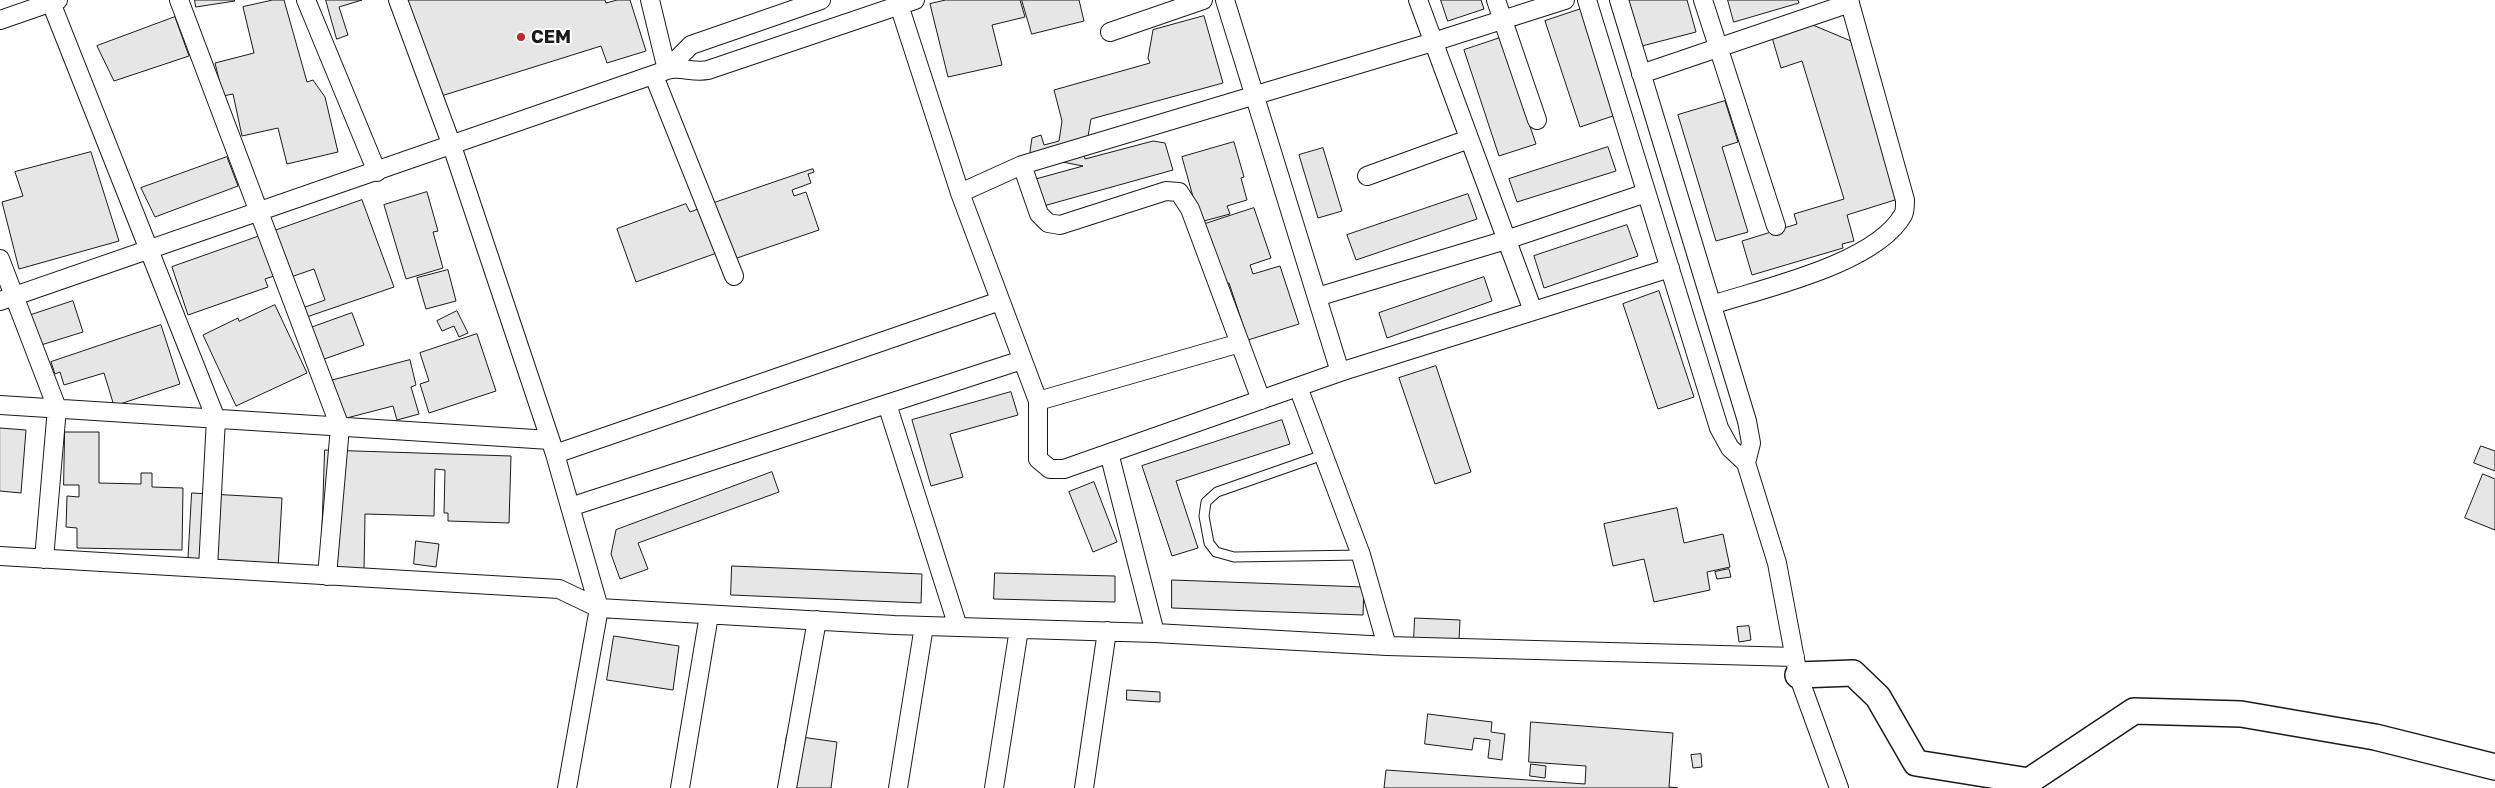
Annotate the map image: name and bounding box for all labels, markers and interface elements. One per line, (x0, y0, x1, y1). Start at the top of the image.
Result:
place label: CEM (531, 26, 571, 48)
marker: CEM (515, 31, 527, 43)

